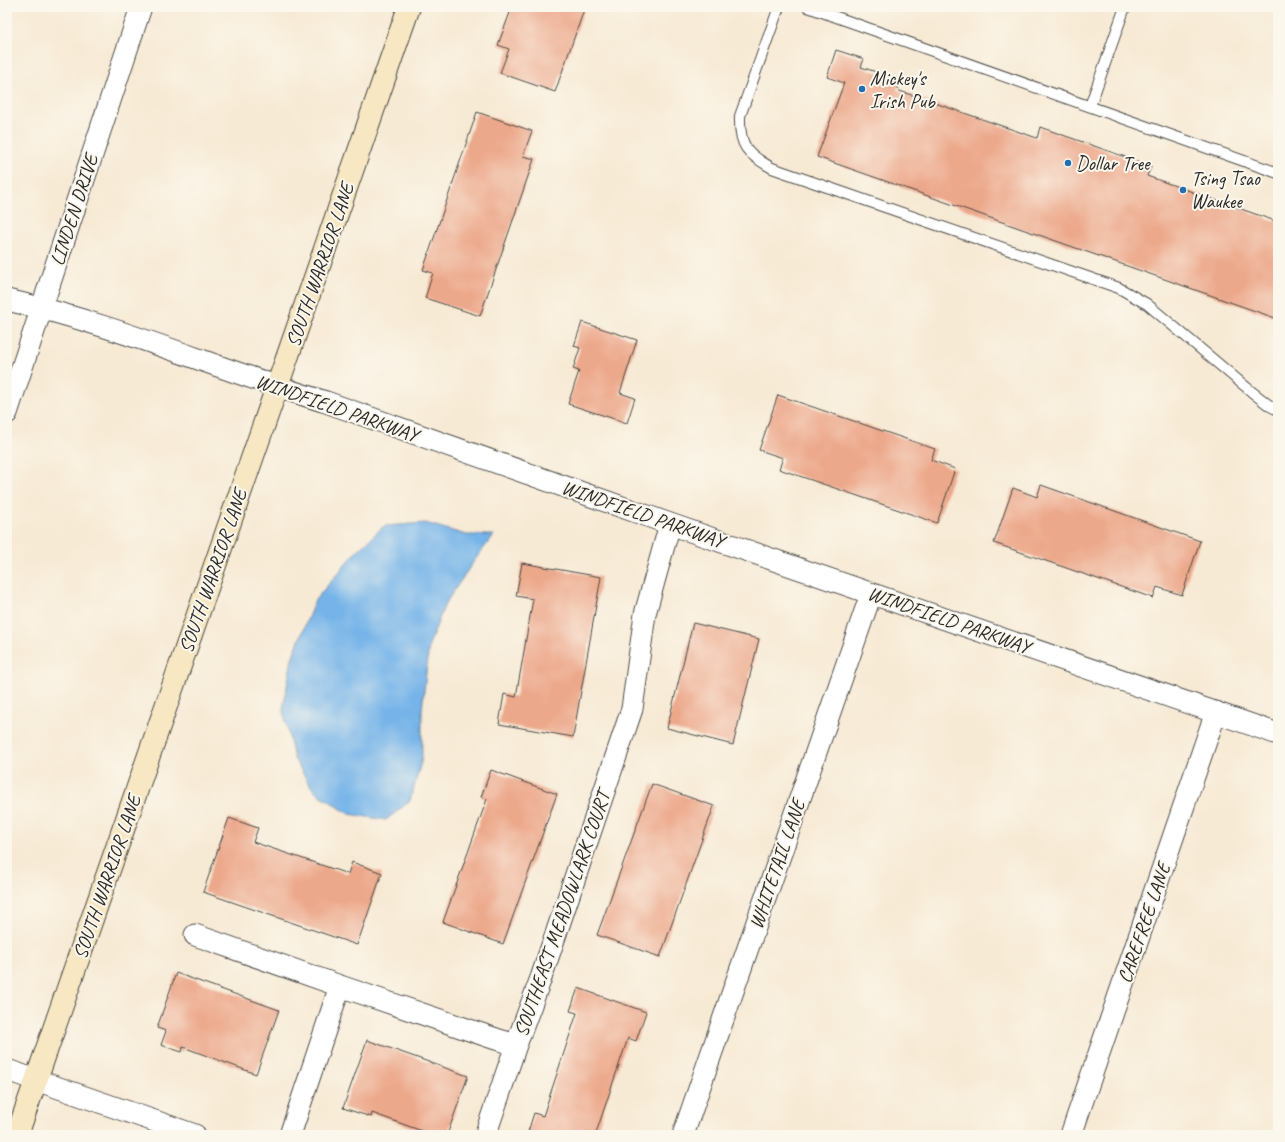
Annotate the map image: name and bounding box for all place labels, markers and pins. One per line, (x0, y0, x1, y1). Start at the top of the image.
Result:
place label: Mickey's Irish Pub (870, 66, 936, 114)
marker: Mickey's Irish Pub (857, 84, 867, 94)
place label: Dollar Tree (1076, 151, 1151, 176)
marker: Dollar Tree (1063, 158, 1073, 168)
place label: Tsing Tsao Waukee (1191, 166, 1261, 214)
marker: Tsing Tsao Waukee (1178, 185, 1188, 195)

